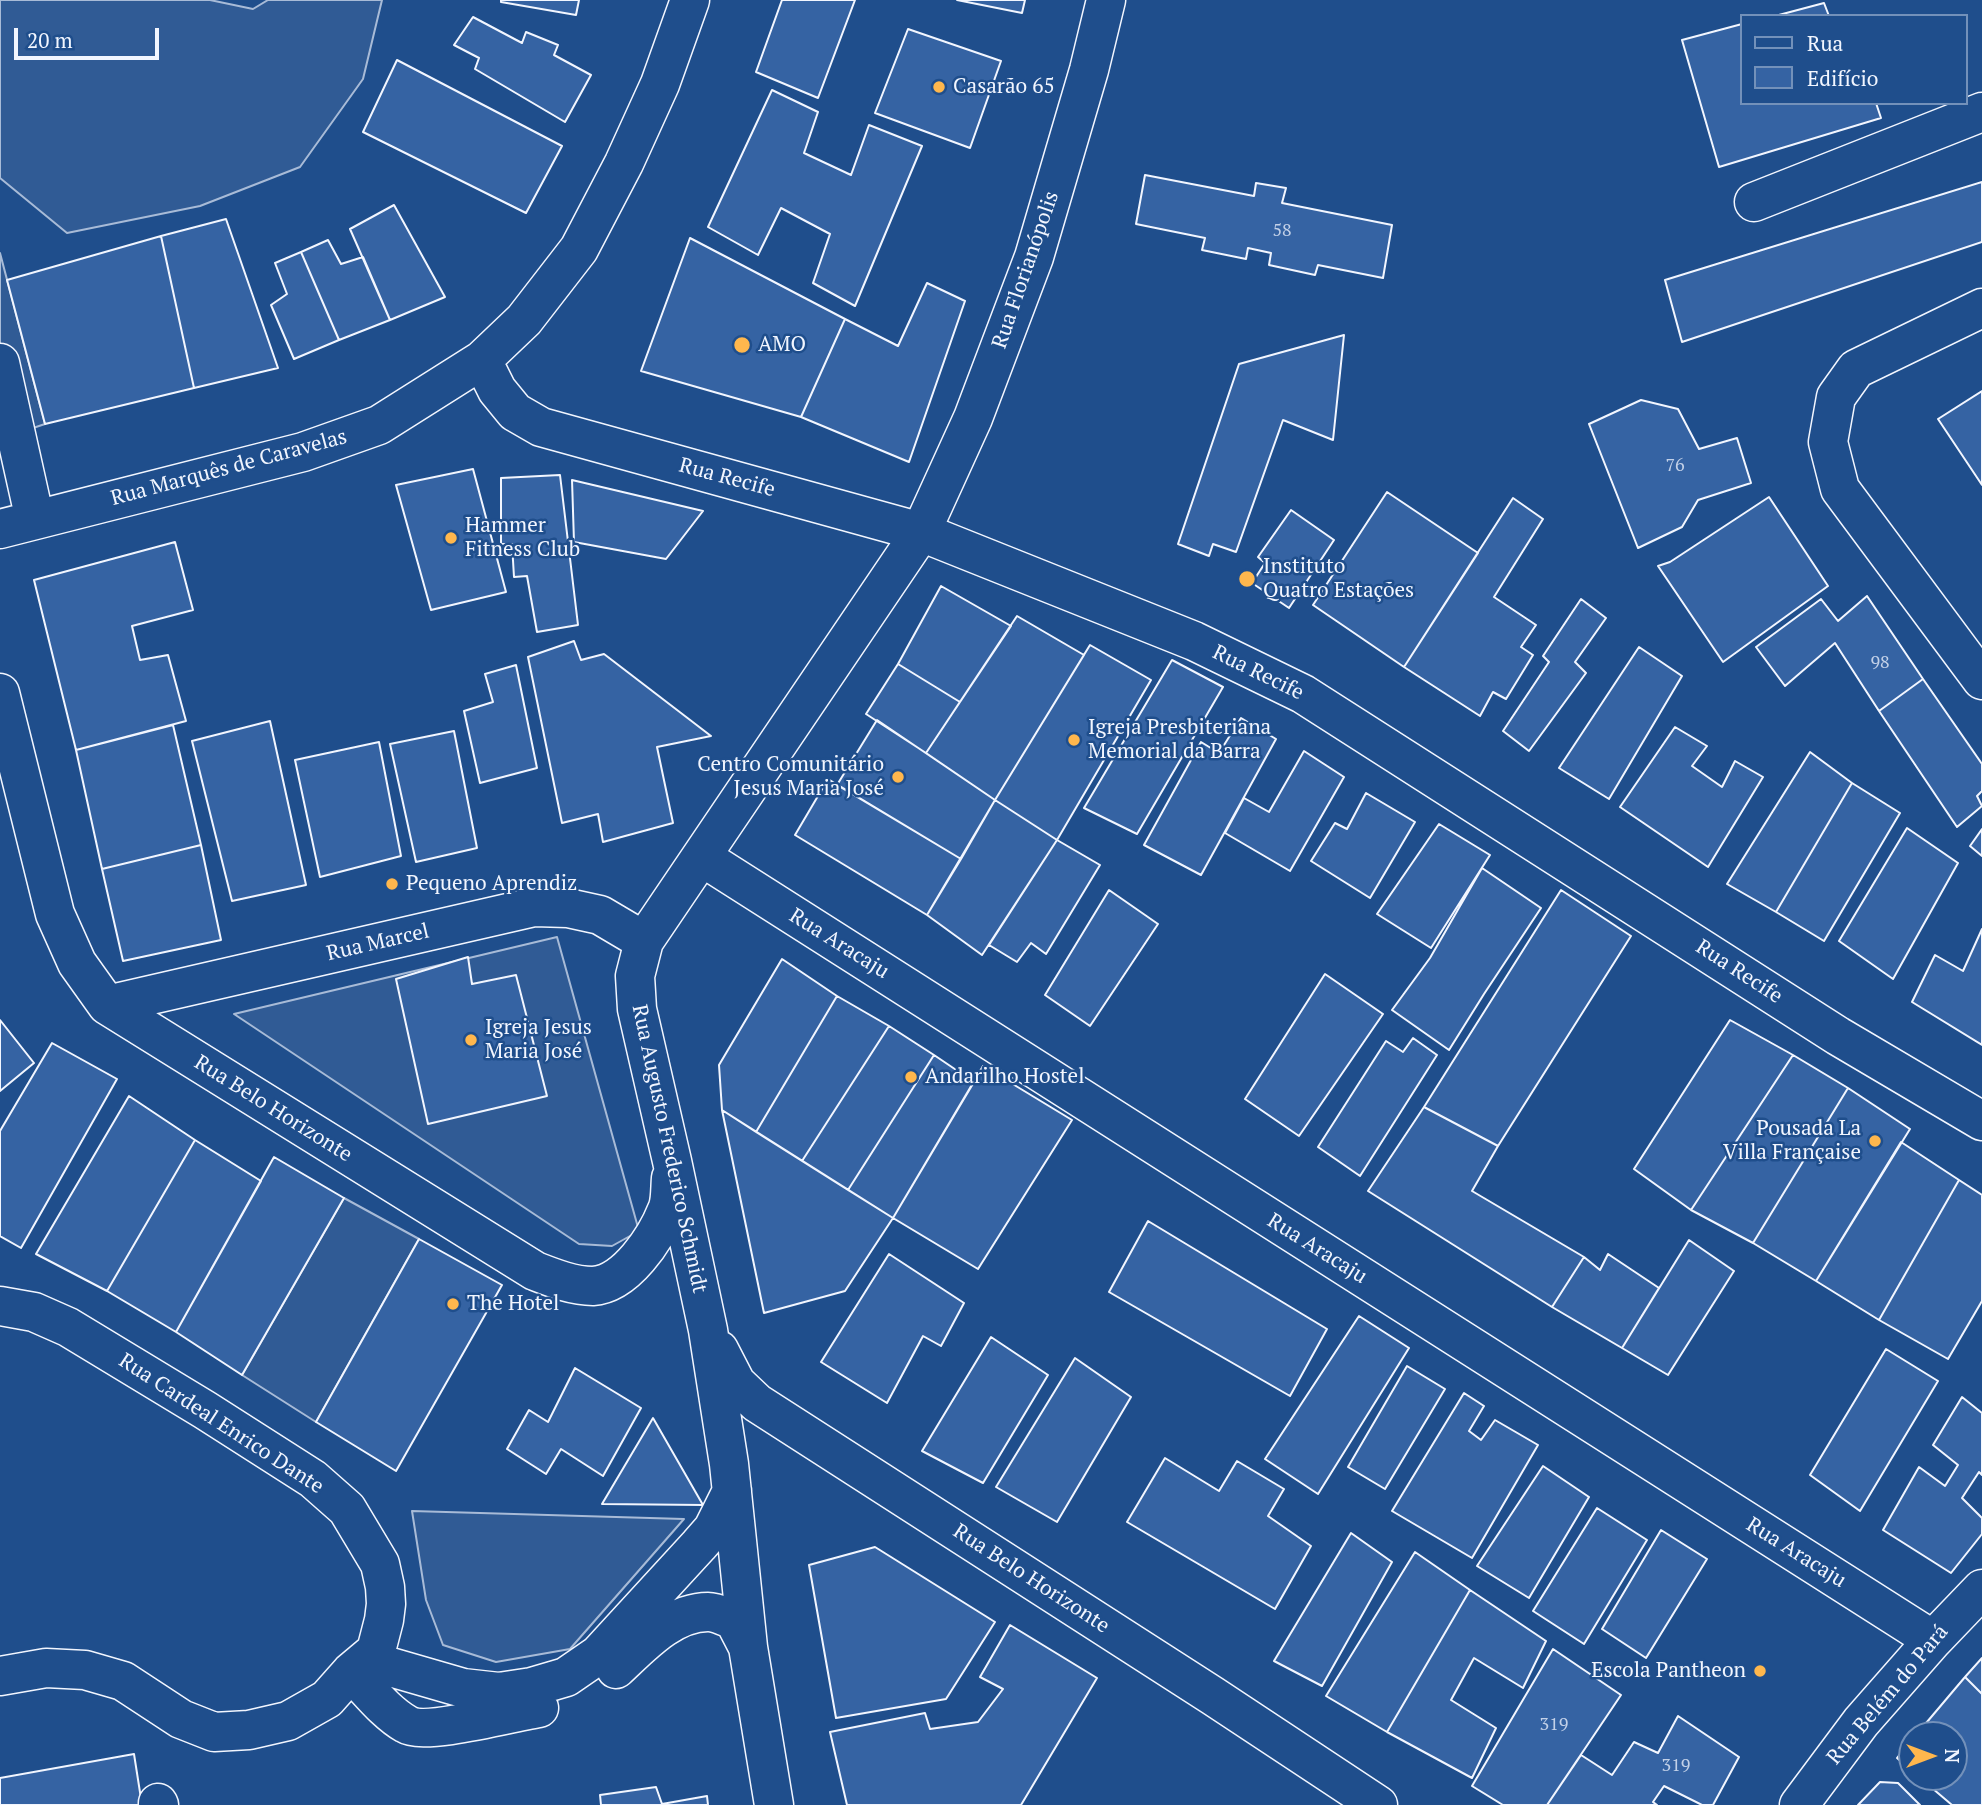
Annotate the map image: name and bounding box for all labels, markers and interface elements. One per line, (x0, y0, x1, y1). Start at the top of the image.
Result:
scale bar (18, 14, 163, 58)
legend (1741, 14, 1968, 105)
text: 20 m (27, 26, 73, 54)
text: Rua (1807, 29, 1843, 57)
text: Edifício (1807, 64, 1878, 92)
place label: Casarão 65 (953, 74, 1055, 100)
marker: Casarão 65 (931, 79, 947, 95)
street label: Rua Florianópolis (987, 188, 1065, 352)
house number: 58 (1272, 220, 1292, 242)
place label: AMO (758, 332, 806, 358)
marker: AMO (732, 335, 752, 355)
street label: Rua Marquês de Caravelas (108, 424, 350, 512)
street label: Rua Recife (676, 453, 778, 503)
house number: 76 (1665, 455, 1685, 477)
place label: Hammer Fitness Club (465, 513, 580, 563)
marker: Hammer Fitness Club (443, 530, 459, 546)
place label: Instituto Quatro Estações (1263, 554, 1414, 604)
marker: Instituto Quatro Estações (1237, 569, 1257, 589)
street label: Rua Recife (1208, 640, 1308, 706)
house number: 98 (1870, 652, 1890, 674)
place label: Igreja Presbiteriana Memorial da Barra (1088, 715, 1271, 765)
marker: Igreja Presbiteriana Memorial da Barra (1066, 732, 1082, 748)
place label: Centro Comunitário Jesus Maria José (697, 752, 884, 802)
marker: Centro Comunitário Jesus Maria José (890, 769, 906, 785)
place label: Pequeno Aprendiz (406, 871, 577, 897)
marker: Pequeno Aprendiz (384, 876, 400, 892)
street label: Rua Aracaju (785, 903, 893, 985)
street label: Rua Marcel (324, 919, 432, 967)
street label: Rua Recife (1691, 935, 1787, 1009)
street label: Rua Augusto Frederico Schmidt (626, 1002, 712, 1296)
place label: Igreja Jesus Maria José (485, 1015, 592, 1065)
marker: Igreja Jesus Maria José (463, 1032, 479, 1048)
street label: Rua Belo Horizonte (189, 1050, 357, 1168)
place label: Andarilho Hostel (925, 1064, 1084, 1090)
marker: Andarilho Hostel (903, 1069, 919, 1085)
place label: Pousada La Villa Française (1723, 1116, 1861, 1166)
marker: Pousada La Villa Française (1867, 1133, 1883, 1149)
street label: Rua Aracaju (1263, 1208, 1371, 1290)
place label: The Hotel (467, 1291, 559, 1317)
marker: The Hotel (445, 1296, 461, 1312)
street label: Rua Cardeal Enrico Dante (114, 1348, 328, 1500)
street label: Rua Aracaju (1742, 1512, 1850, 1594)
street label: Rua Belo Horizonte (948, 1519, 1114, 1639)
street label: Rua Belém do Pará (1822, 1620, 1954, 1770)
place label: Escola Pantheon (1591, 1658, 1746, 1684)
marker: Escola Pantheon (1752, 1663, 1768, 1679)
house number: 319 (1540, 1714, 1568, 1736)
north arrow (1898, 1721, 1968, 1791)
text: N (1940, 1749, 1965, 1763)
house number: 319 (1662, 1755, 1690, 1777)

